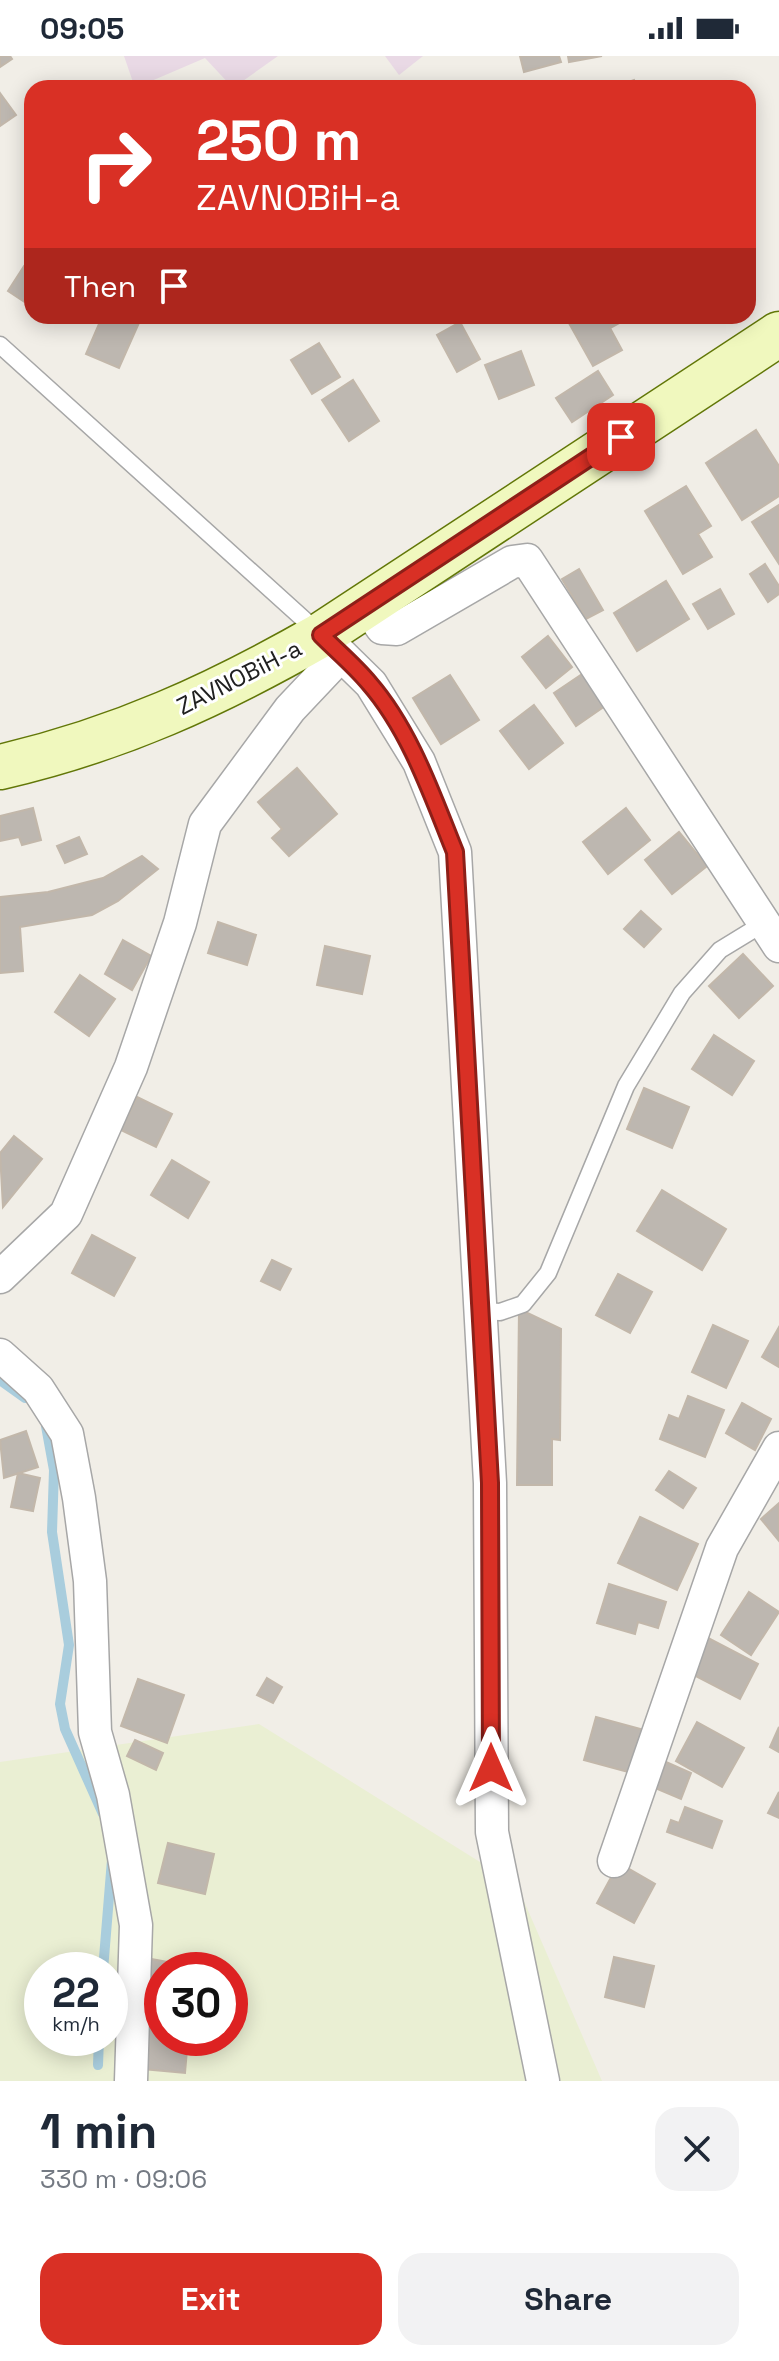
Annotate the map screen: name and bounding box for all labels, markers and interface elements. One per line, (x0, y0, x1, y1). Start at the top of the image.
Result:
text: 09:05 (40, 9, 124, 48)
text: 250 m (196, 105, 361, 176)
icon: right (64, 112, 168, 216)
text: ZAVNOBiH-a (196, 175, 400, 221)
icon: arrive (152, 264, 196, 308)
text: Then (64, 267, 136, 306)
pin (587, 403, 655, 471)
icon: arrive (599, 415, 643, 459)
street label: ZAVNOBiH-a (171, 632, 307, 722)
position arrow (449, 1726, 533, 1810)
speed limit sign: 30 (144, 1952, 248, 2056)
text: 22 (52, 1968, 100, 2019)
text: km/h (52, 2011, 100, 2037)
text: 1 min (40, 2101, 157, 2162)
button: close (655, 2107, 739, 2191)
text: 330 m · 09:06 (40, 2162, 207, 2196)
button: Exit (40, 2253, 382, 2345)
button: Share (398, 2253, 739, 2345)

